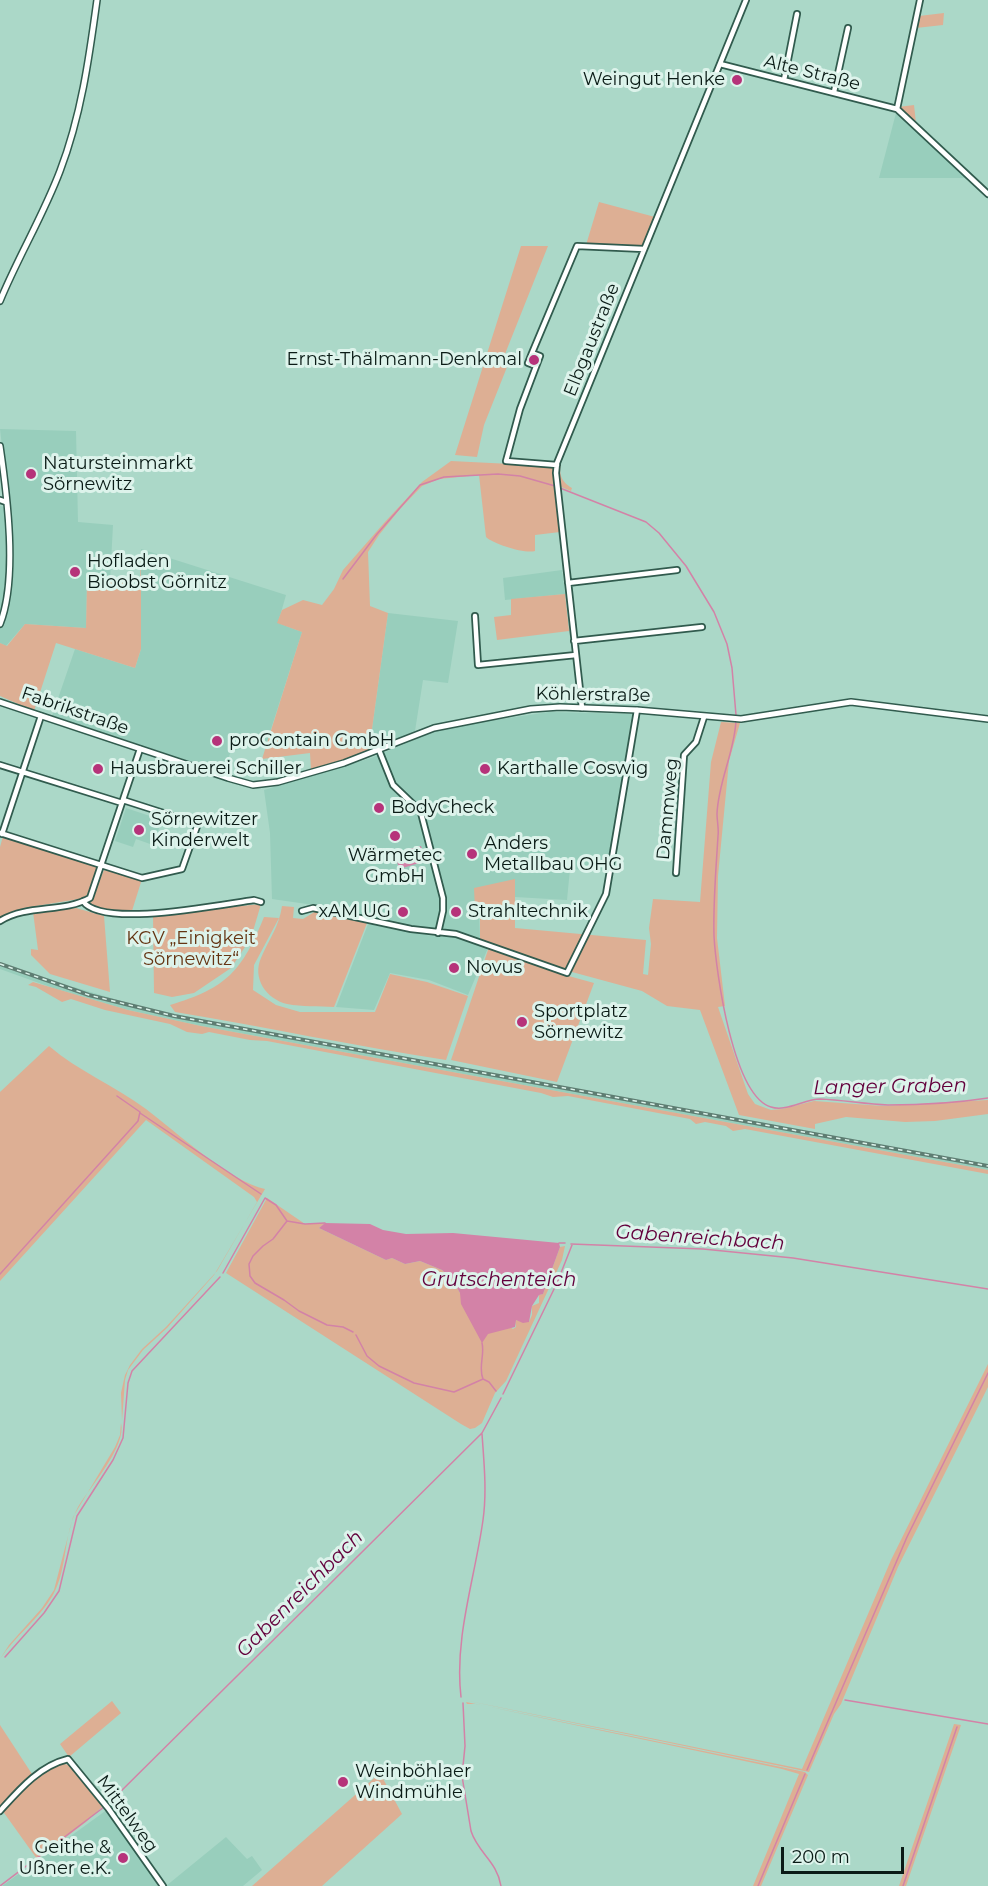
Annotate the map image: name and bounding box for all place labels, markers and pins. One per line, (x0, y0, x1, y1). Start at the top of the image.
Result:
place label: Weingut Henke (583, 69, 725, 91)
marker: Weingut Henke (730, 73, 744, 87)
place label: Ernst-Thälmann-Denkmal (287, 349, 522, 371)
marker: Ernst-Thälmann-Denkmal (527, 353, 541, 367)
place label: Natursteinmarkt Sörnewitz (43, 453, 193, 496)
marker: Natursteinmarkt Sörnewitz (24, 467, 38, 481)
place label: Hofladen Bioobst Görnitz (87, 551, 227, 594)
marker: Hofladen Bioobst Görnitz (68, 565, 82, 579)
place label: proContain GmbH (229, 730, 394, 752)
marker: proContain GmbH (210, 734, 224, 748)
place label: Hausbrauerei Schiller (110, 758, 302, 780)
place label: Karthalle Coswig (497, 758, 648, 780)
marker: Hausbrauerei Schiller (91, 762, 105, 776)
marker: Karthalle Coswig (478, 762, 492, 776)
place label: BodyCheck (391, 797, 494, 819)
marker: BodyCheck (372, 801, 386, 815)
place label: Sörnewitzer Kinderwelt (151, 809, 258, 852)
marker: Sörnewitzer Kinderwelt (132, 823, 146, 837)
marker: Wärmetec GmbH (388, 829, 402, 843)
place label: Anders Metallbau OHG (484, 833, 623, 876)
place label: Wärmetec GmbH (348, 845, 442, 888)
marker: Anders Metallbau OHG (465, 847, 479, 861)
place label: xAM UG (318, 901, 391, 923)
place label: Strahltechnik (468, 901, 588, 923)
marker: xAM UG (396, 905, 410, 919)
marker: Strahltechnik (449, 905, 463, 919)
place label: Novus (466, 957, 522, 979)
marker: Novus (447, 961, 461, 975)
place label: Sportplatz Sörnewitz (534, 1001, 628, 1044)
marker: Sportplatz Sörnewitz (515, 1015, 529, 1029)
place label: Weinböhlaer Windmühle (355, 1761, 471, 1804)
marker: Weinböhlaer Windmühle (336, 1775, 350, 1789)
place label: Geithe & Ußner e.K. (18, 1837, 111, 1880)
marker: Geithe & Ußner e.K. (116, 1851, 130, 1865)

